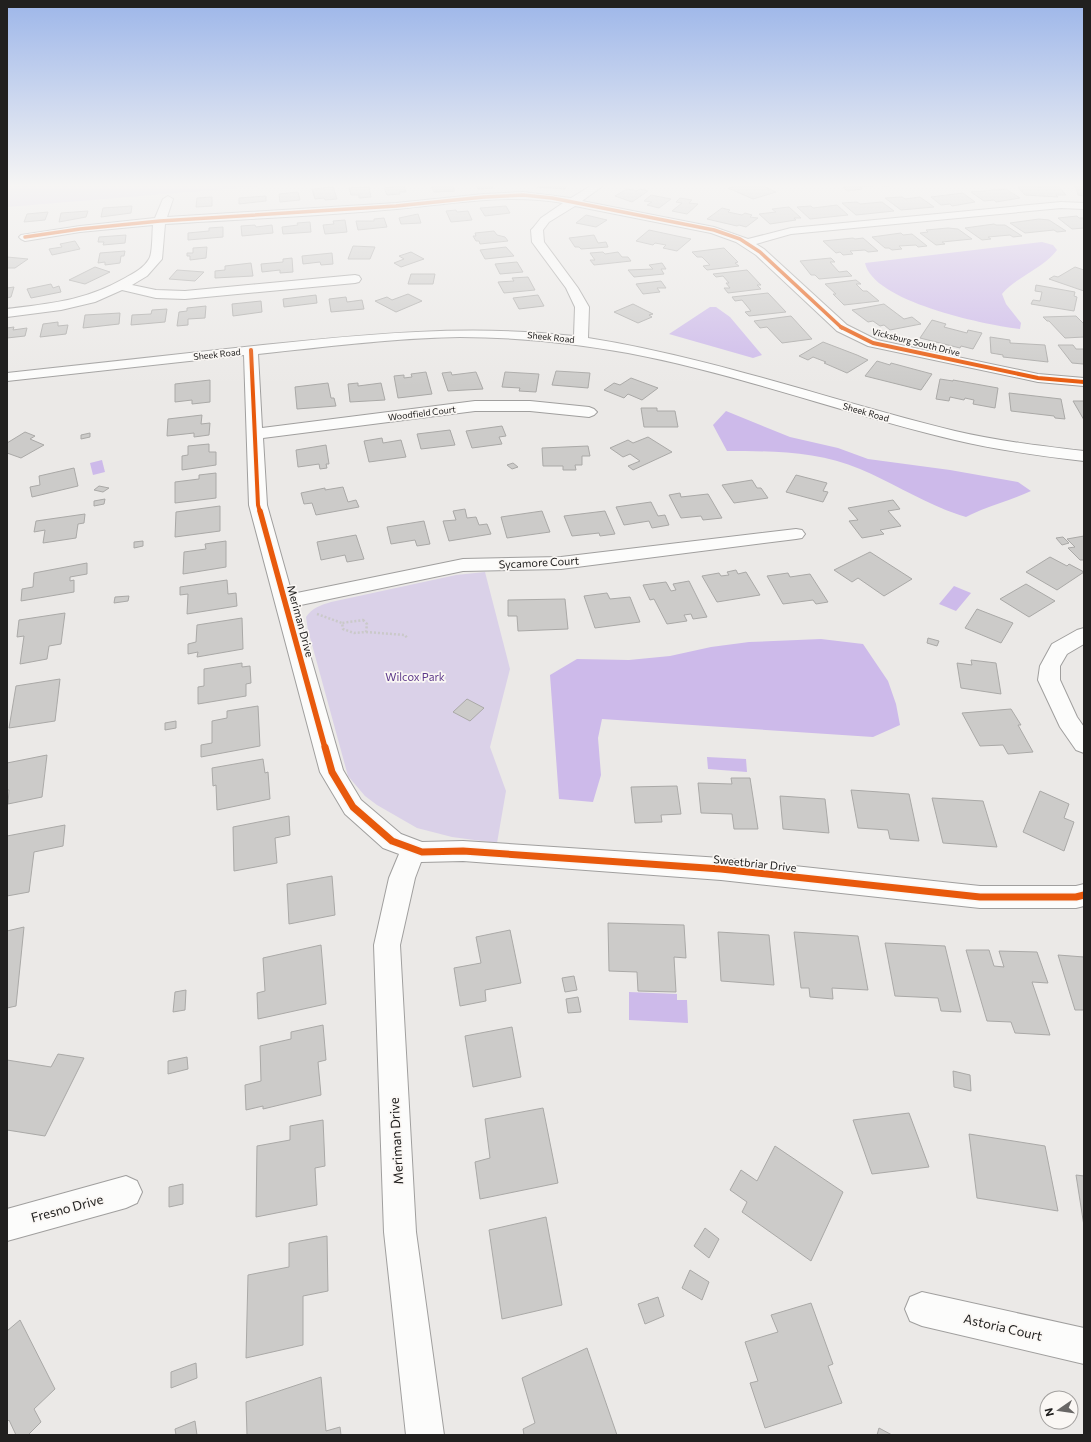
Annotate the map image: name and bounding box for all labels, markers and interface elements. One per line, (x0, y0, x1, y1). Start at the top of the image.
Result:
street label: Vicksburg South Drive (871, 326, 961, 358)
street label: Sheek Road (527, 329, 575, 345)
street label: Sheek Road (193, 346, 241, 362)
street label: Sheek Road (842, 400, 890, 424)
street label: Woodfield Court (387, 403, 457, 423)
street label: Sycamore Court (499, 553, 580, 571)
street label: Meriman Drive (285, 584, 317, 659)
park label: Wilcox Park (385, 670, 445, 683)
street label: Sweetbriar Drive (713, 852, 797, 874)
street label: Meriman Drive (386, 1097, 406, 1185)
street label: Fresno Drive (29, 1191, 105, 1225)
street label: Astoria Court (962, 1310, 1044, 1344)
north arrow (1039, 1390, 1079, 1430)
text: N (1042, 1407, 1056, 1418)

